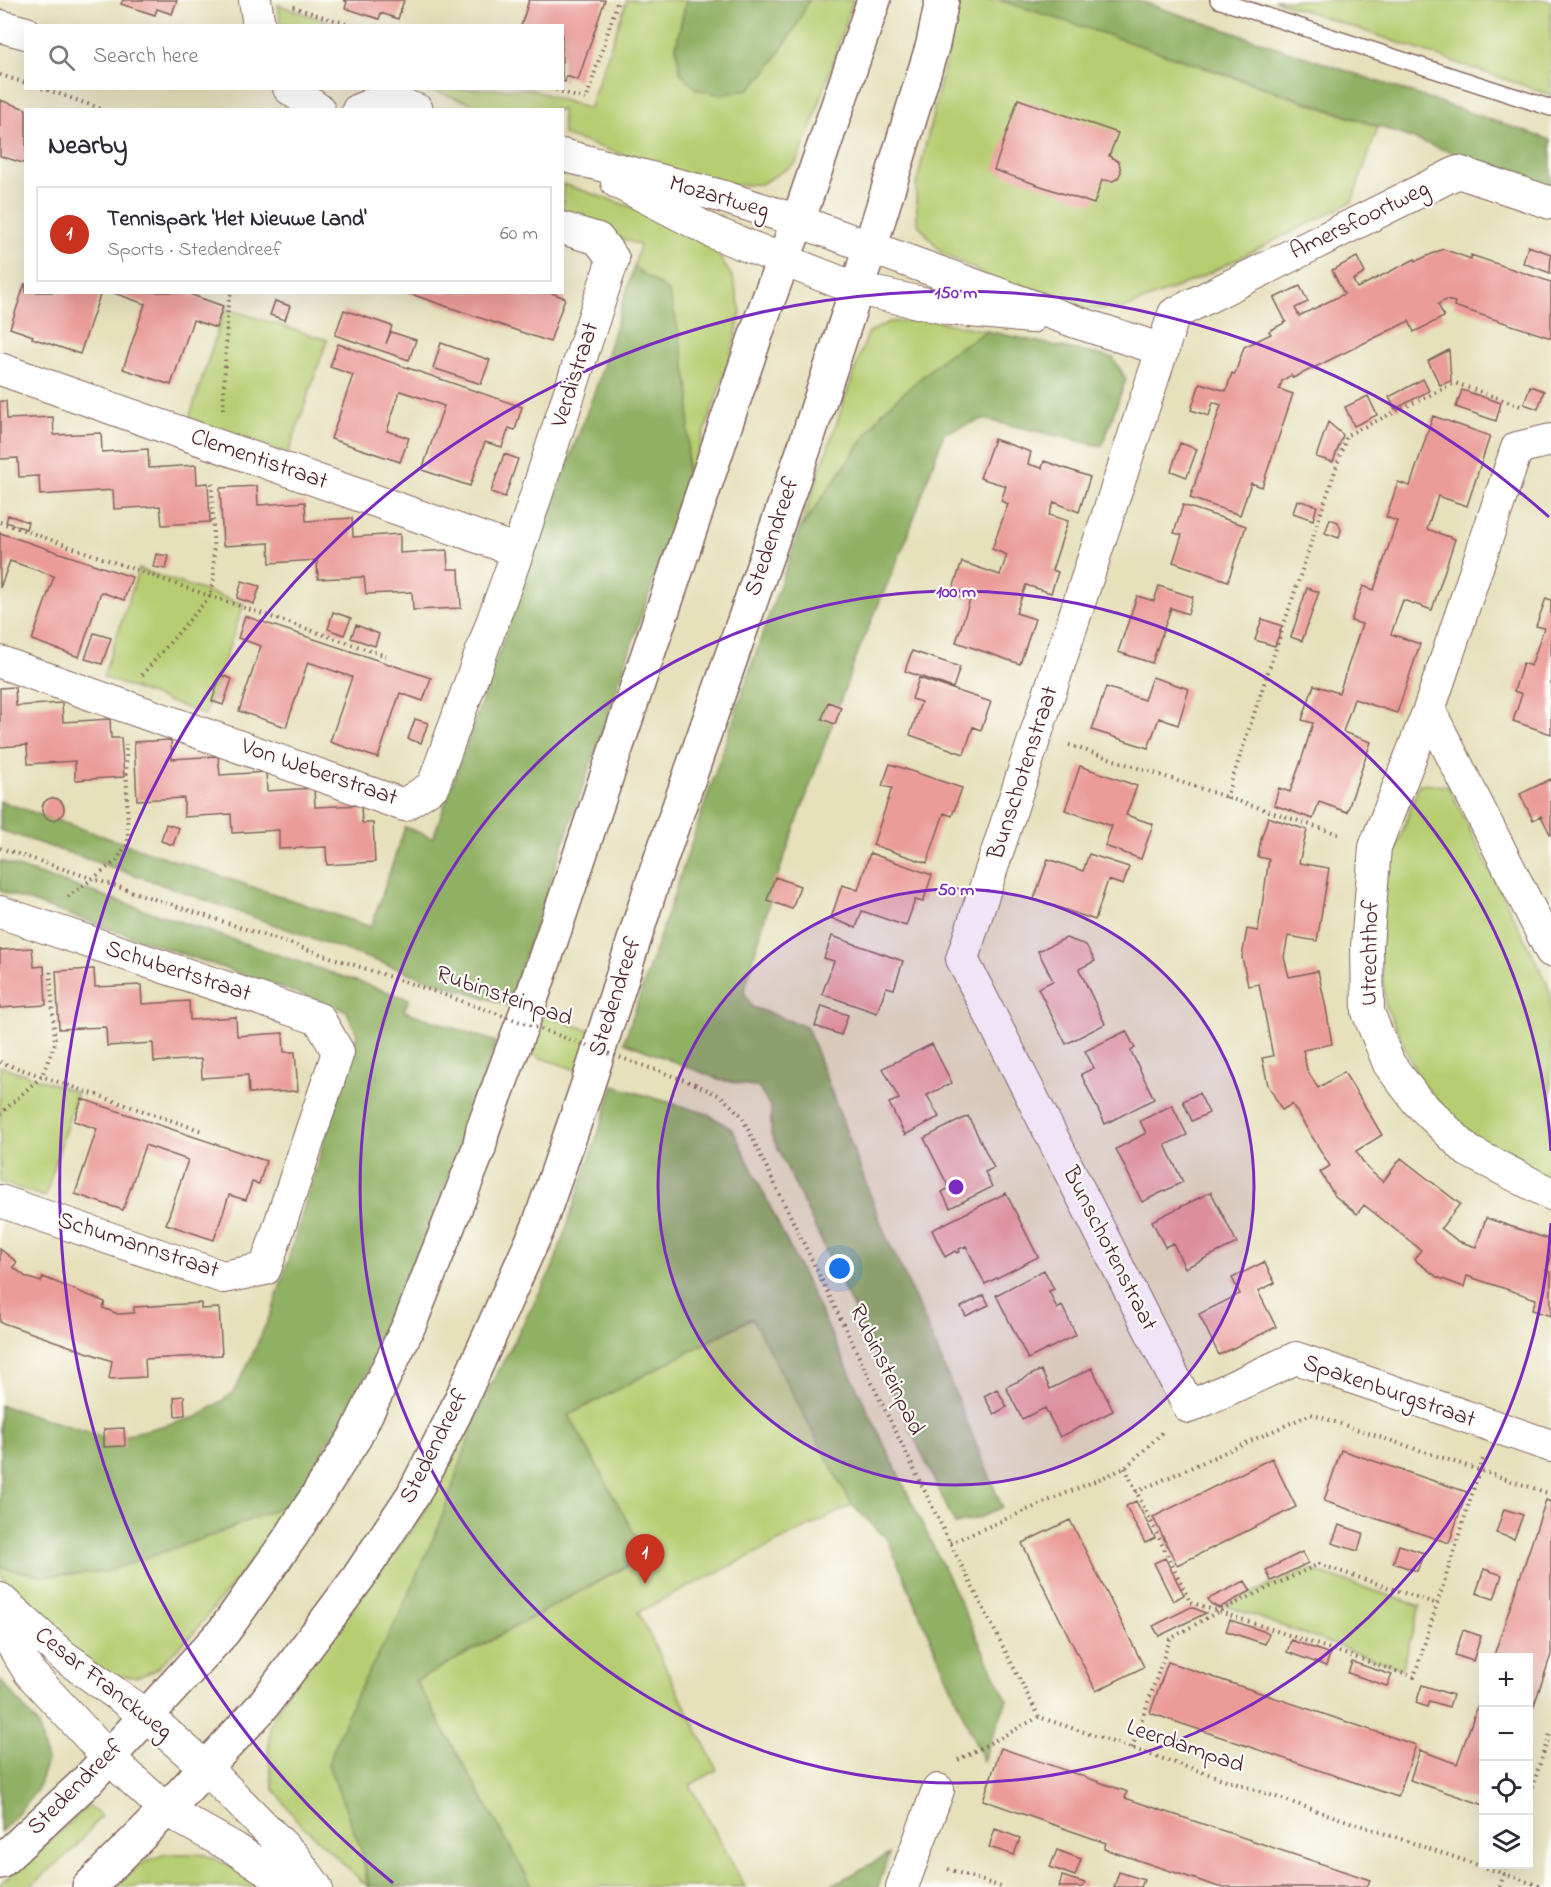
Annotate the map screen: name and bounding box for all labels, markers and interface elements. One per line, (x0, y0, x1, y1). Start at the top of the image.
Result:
search box (24, 24, 564, 90)
icon: search (45, 41, 78, 74)
text: Search here (93, 41, 198, 73)
text: Nearby (48, 128, 127, 166)
street label: Mozartweg (665, 167, 773, 229)
street label: Amersfoortweg (1284, 172, 1436, 270)
text: Tennispark 'Het Nieuwe Land' (107, 204, 366, 236)
text: 1 (66, 220, 73, 249)
text: 60 m (500, 220, 538, 249)
text: Sports · Stedendreef (107, 236, 282, 265)
text: 150 m (935, 281, 977, 307)
street label: Verdistraat (542, 318, 609, 433)
street label: Clementistraat (186, 420, 332, 500)
street label: Stedendreef (736, 472, 810, 601)
text: 100 m (936, 580, 976, 606)
street label: Bunschotenstraat (979, 682, 1069, 865)
street label: Von Weberstraat (235, 730, 402, 816)
text: 50 m (938, 878, 974, 904)
street label: Utrechthof (1353, 899, 1389, 1007)
street label: Schubertstraat (100, 932, 256, 1012)
street label: Stedendreef (580, 932, 652, 1061)
street label: Rubinsteinpad (431, 957, 578, 1037)
street label: Bunschotenstraat (1052, 1160, 1166, 1337)
centre of rings (946, 1177, 966, 1197)
street label: Schumannstraat (53, 1203, 223, 1289)
your location (825, 1254, 854, 1283)
street label: Rubinsteinpad (839, 1298, 933, 1442)
street label: Spakenburgstraat (1298, 1346, 1480, 1438)
street label: Stedendreef (391, 1383, 479, 1510)
pin: 1 (626, 1534, 664, 1584)
street label: Cesar Franckweg (26, 1619, 180, 1749)
map controls (1479, 1653, 1533, 1869)
button: + (1479, 1653, 1533, 1707)
button: − (1479, 1707, 1533, 1761)
street label: Leerdampad (1121, 1711, 1249, 1784)
street label: Stedendreef (20, 1731, 133, 1844)
button: locate (1479, 1761, 1533, 1815)
button: layers (1479, 1815, 1533, 1869)

